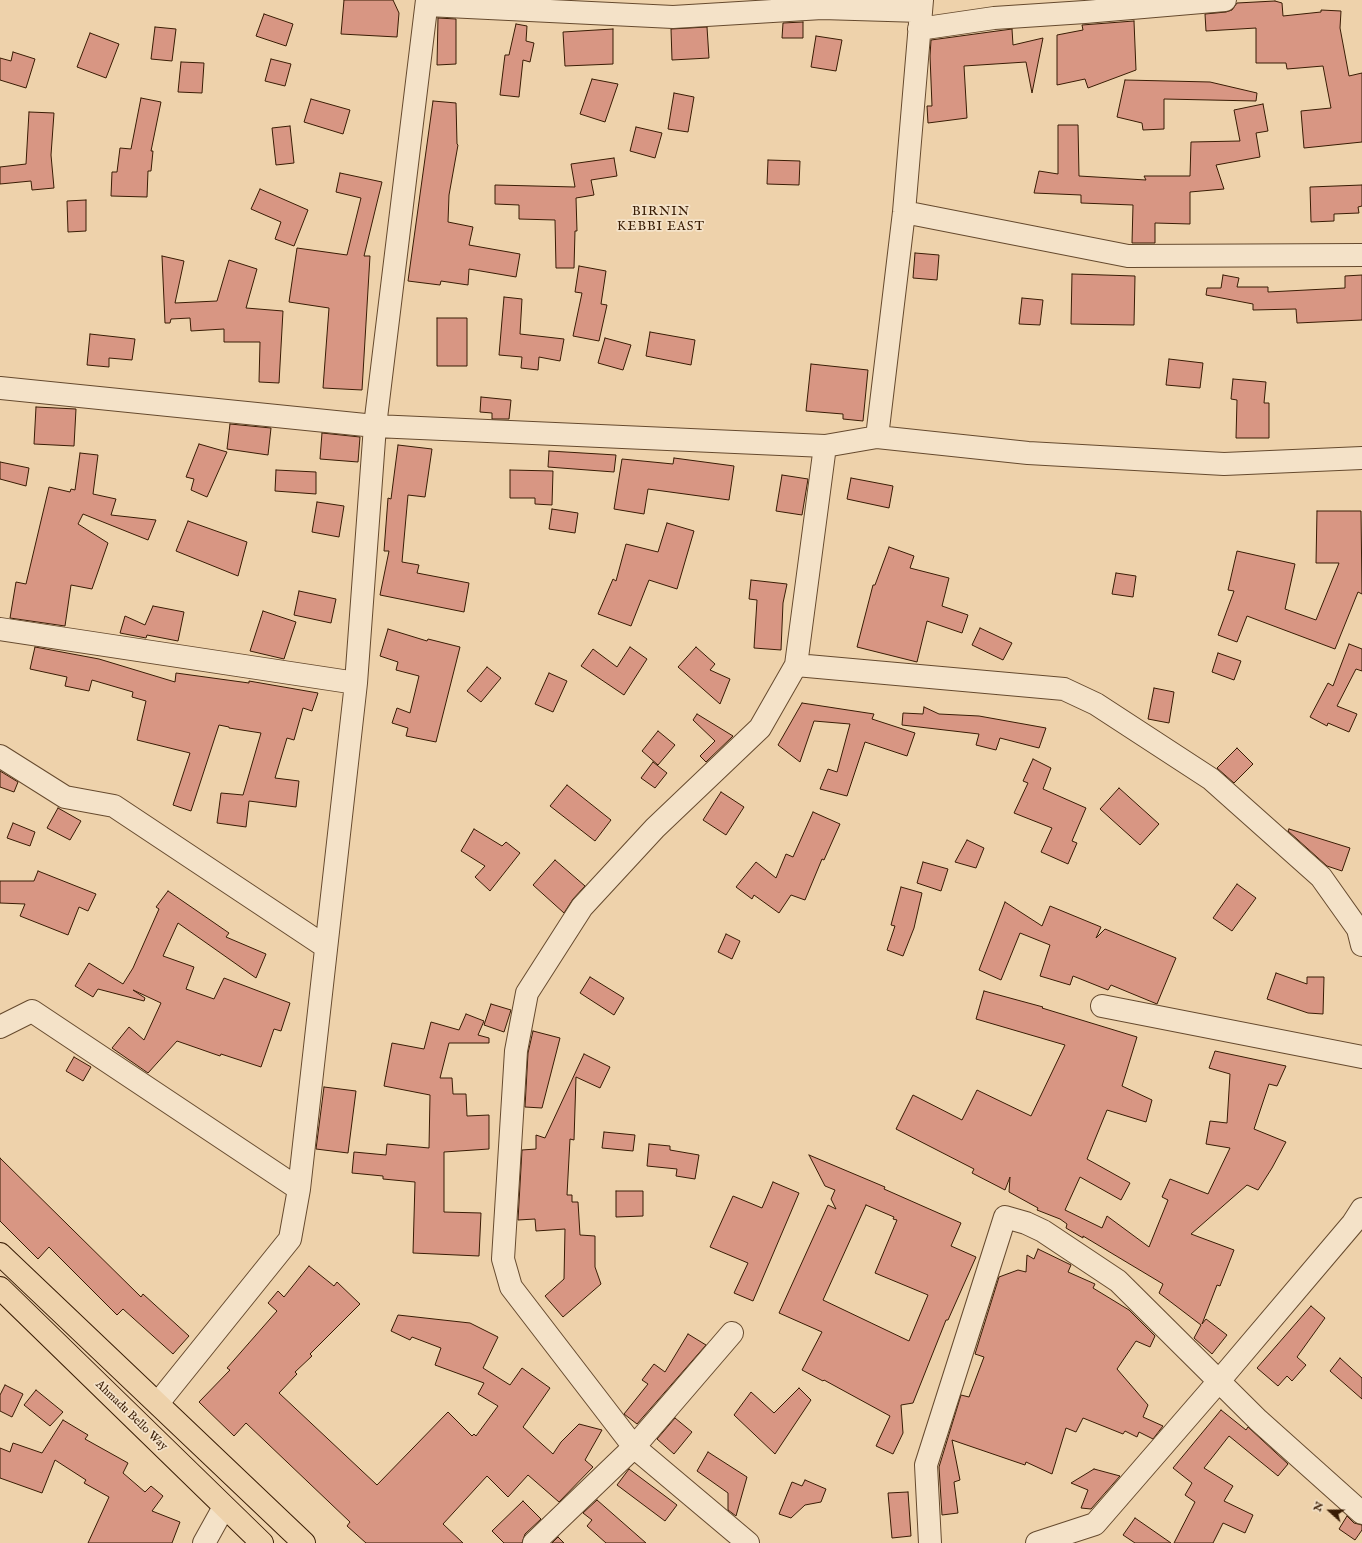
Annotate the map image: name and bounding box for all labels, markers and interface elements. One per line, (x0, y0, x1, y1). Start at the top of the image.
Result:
district label: BIRNIN KEBBI EAST (617, 204, 705, 235)
street label: Ahmadu Bello Way (92, 1378, 170, 1454)
north arrow (1310, 1491, 1350, 1531)
text: N (1311, 1500, 1327, 1514)

